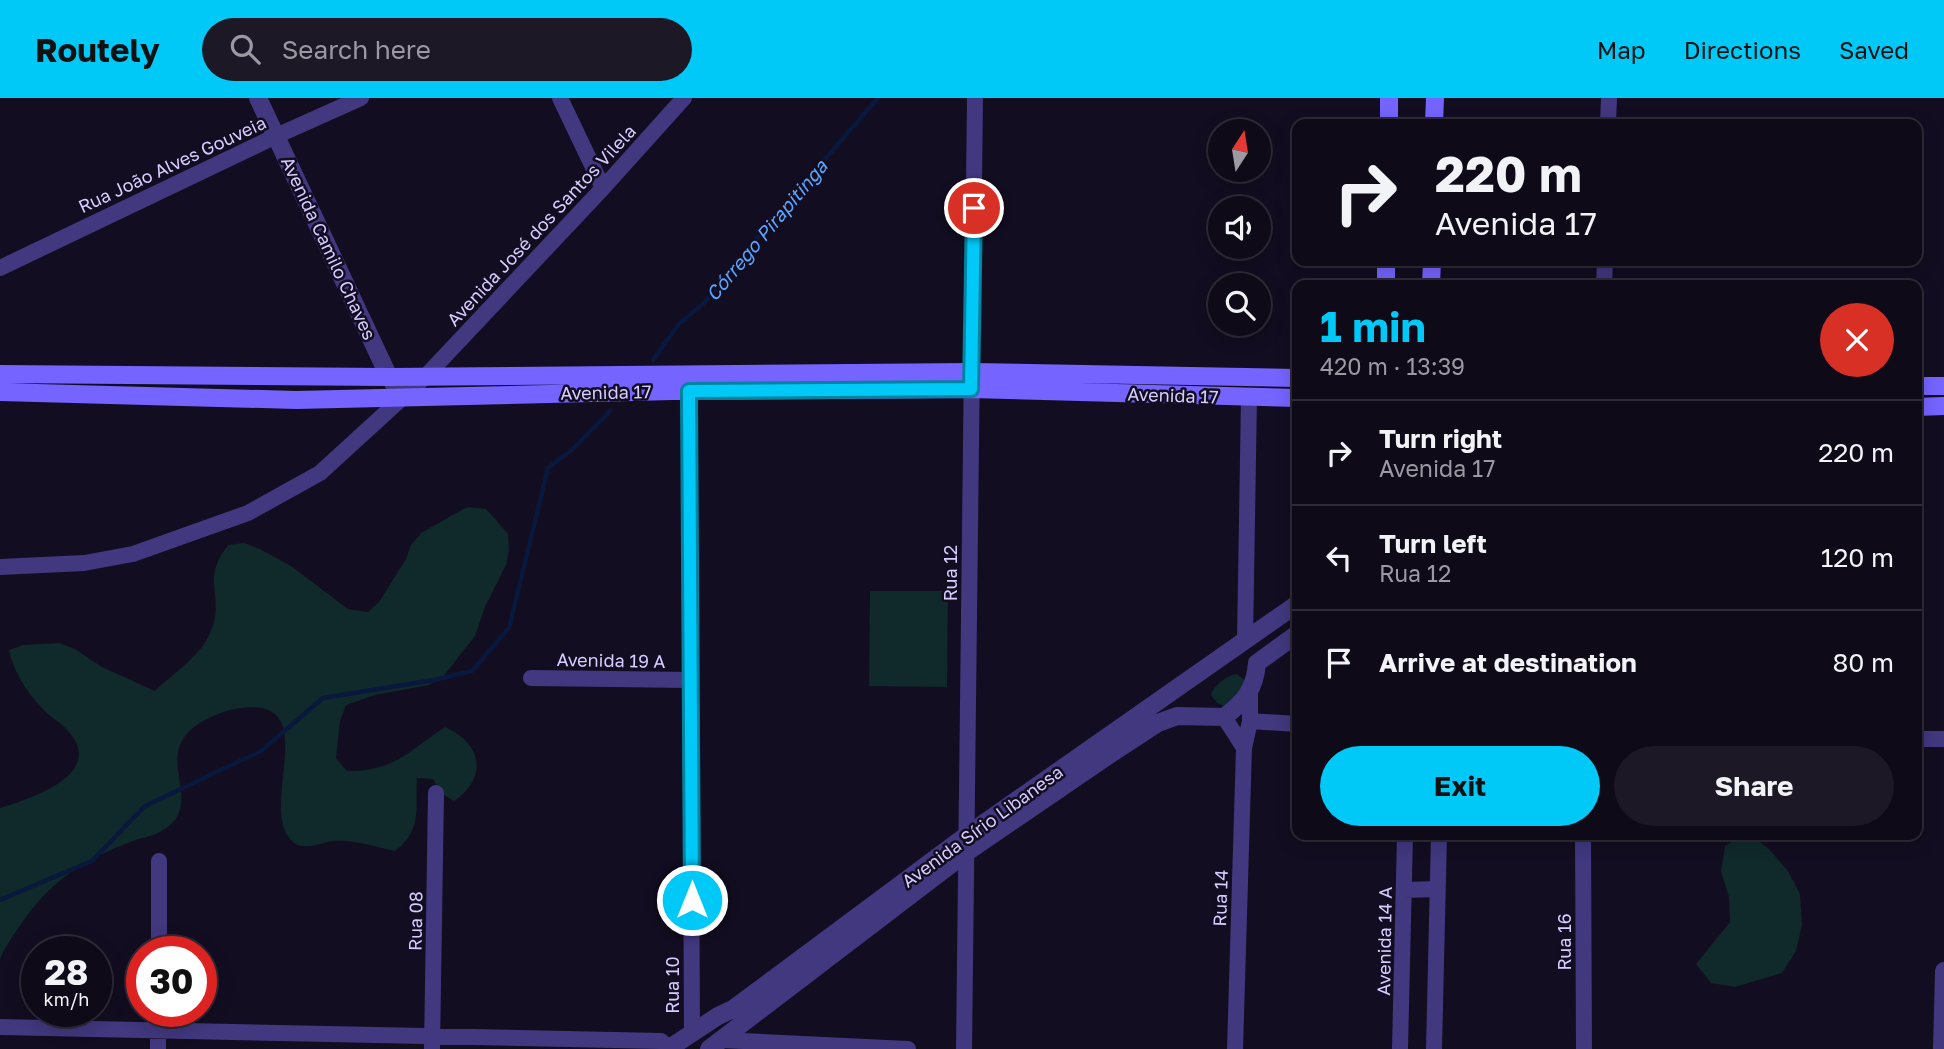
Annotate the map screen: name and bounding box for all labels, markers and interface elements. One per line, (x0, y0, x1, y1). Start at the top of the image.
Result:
search box (202, 18, 692, 81)
text: Routely (35, 30, 160, 69)
icon: search (226, 30, 264, 68)
text: Search here (282, 34, 431, 65)
text: Map (1597, 35, 1646, 64)
text: Directions (1684, 35, 1801, 64)
text: Saved (1839, 35, 1909, 64)
street label: Rua João Alves Gouveia (75, 111, 269, 217)
north arrow (1208, 119, 1270, 182)
map controls (1208, 119, 1271, 336)
street label: Avenida José dos Santos Vilela (442, 120, 640, 330)
text: 220 m (1435, 144, 1582, 203)
icon: right (1320, 147, 1411, 238)
street label: Avenida Camilo Chaves (277, 153, 381, 343)
water label: Córrego Pirapitinga (700, 154, 832, 305)
pin (944, 178, 1004, 238)
icon: arrive (955, 189, 993, 227)
button: sound (1208, 196, 1271, 259)
text: Avenida 17 (1435, 204, 1597, 242)
button: search (1208, 273, 1271, 336)
text: 1 min (1320, 301, 1426, 351)
button: close (1820, 303, 1894, 377)
text: 420 m · 13:39 (1320, 352, 1465, 380)
street label: Avenida 17 (560, 380, 652, 404)
street label: Avenida 17 (1127, 382, 1219, 408)
text: Turn right (1379, 423, 1502, 454)
icon: right (1320, 434, 1358, 472)
text: 220 m (1818, 437, 1894, 468)
text: Avenida 17 (1379, 454, 1495, 482)
text: Turn left (1379, 528, 1487, 559)
icon: left (1320, 539, 1358, 577)
text: 120 m (1821, 542, 1894, 573)
street label: Rua 12 (939, 545, 961, 601)
text: Rua 12 (1379, 559, 1451, 587)
icon: arrive (1320, 644, 1358, 682)
text: Arrive at destination (1379, 647, 1637, 678)
text: 80 m (1833, 647, 1894, 678)
street label: Avenida 19 A (556, 648, 666, 672)
button: Exit (1320, 746, 1600, 826)
button: Share (1614, 746, 1894, 826)
street label: Avenida Sírio Libanesa (897, 760, 1067, 892)
position arrow (655, 863, 729, 937)
street label: Rua 14 (1208, 869, 1232, 927)
street label: Avenida 14 A (1372, 886, 1396, 996)
street label: Rua 08 (403, 891, 427, 951)
street label: Rua 16 (1553, 913, 1575, 971)
speed limit sign: 30 (126, 936, 217, 1027)
text: 28 (45, 951, 88, 993)
street label: Rua 10 (661, 956, 683, 1014)
text: km/h (44, 988, 89, 1010)

